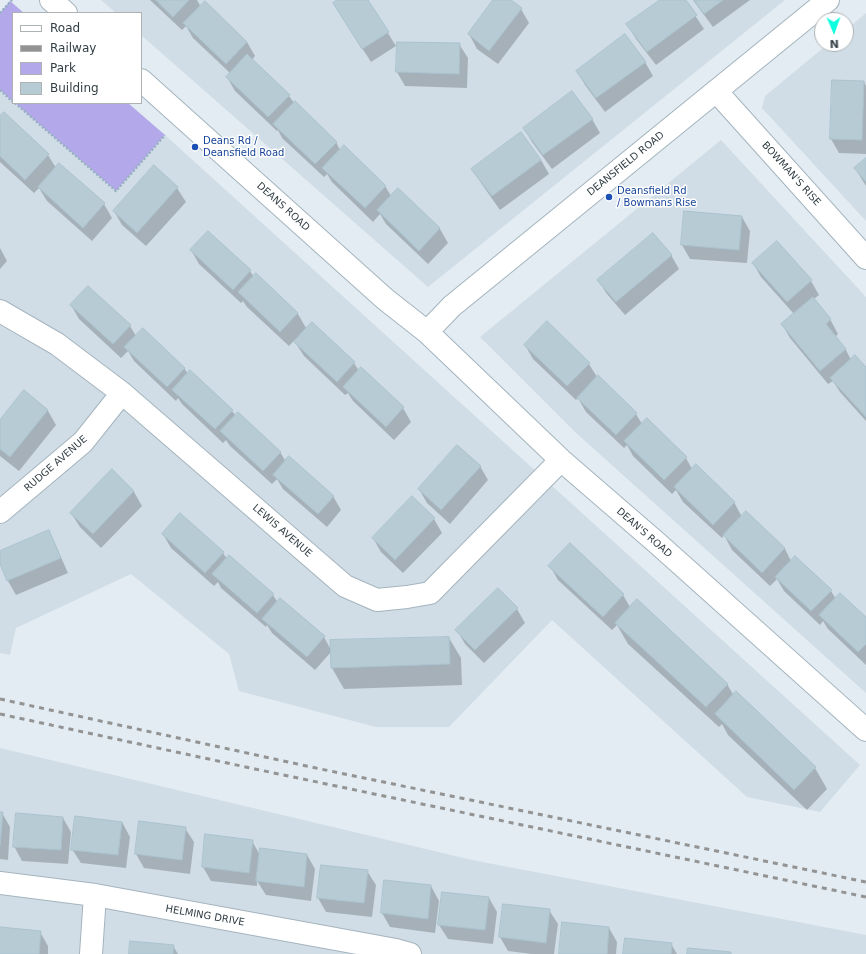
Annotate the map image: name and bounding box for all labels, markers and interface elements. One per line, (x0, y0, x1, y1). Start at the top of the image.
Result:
legend (12, 12, 142, 104)
north arrow (814, 12, 854, 52)
text: Road (50, 21, 80, 35)
text: N (830, 37, 839, 50)
text: Railway (50, 41, 96, 55)
text: Park (50, 61, 76, 75)
text: Building (50, 81, 99, 95)
street label: DEANSFIELD ROAD (585, 129, 667, 199)
place label: Deans Rd / Deansfield Road (203, 135, 284, 158)
street label: BOWMAN'S RISE (759, 139, 823, 209)
marker: Deans Rd / Deansfield Road (190, 142, 200, 152)
street label: DEANS ROAD (254, 180, 312, 234)
place label: Deansfield Rd / Bowmans Rise (617, 185, 696, 208)
marker: Deansfield Rd / Bowmans Rise (604, 192, 614, 202)
street label: RUDGE AVENUE (22, 433, 90, 495)
street label: LEWIS AVENUE (250, 502, 314, 560)
street label: DEAN'S ROAD (614, 506, 674, 560)
street label: HELMING DRIVE (164, 903, 246, 929)

